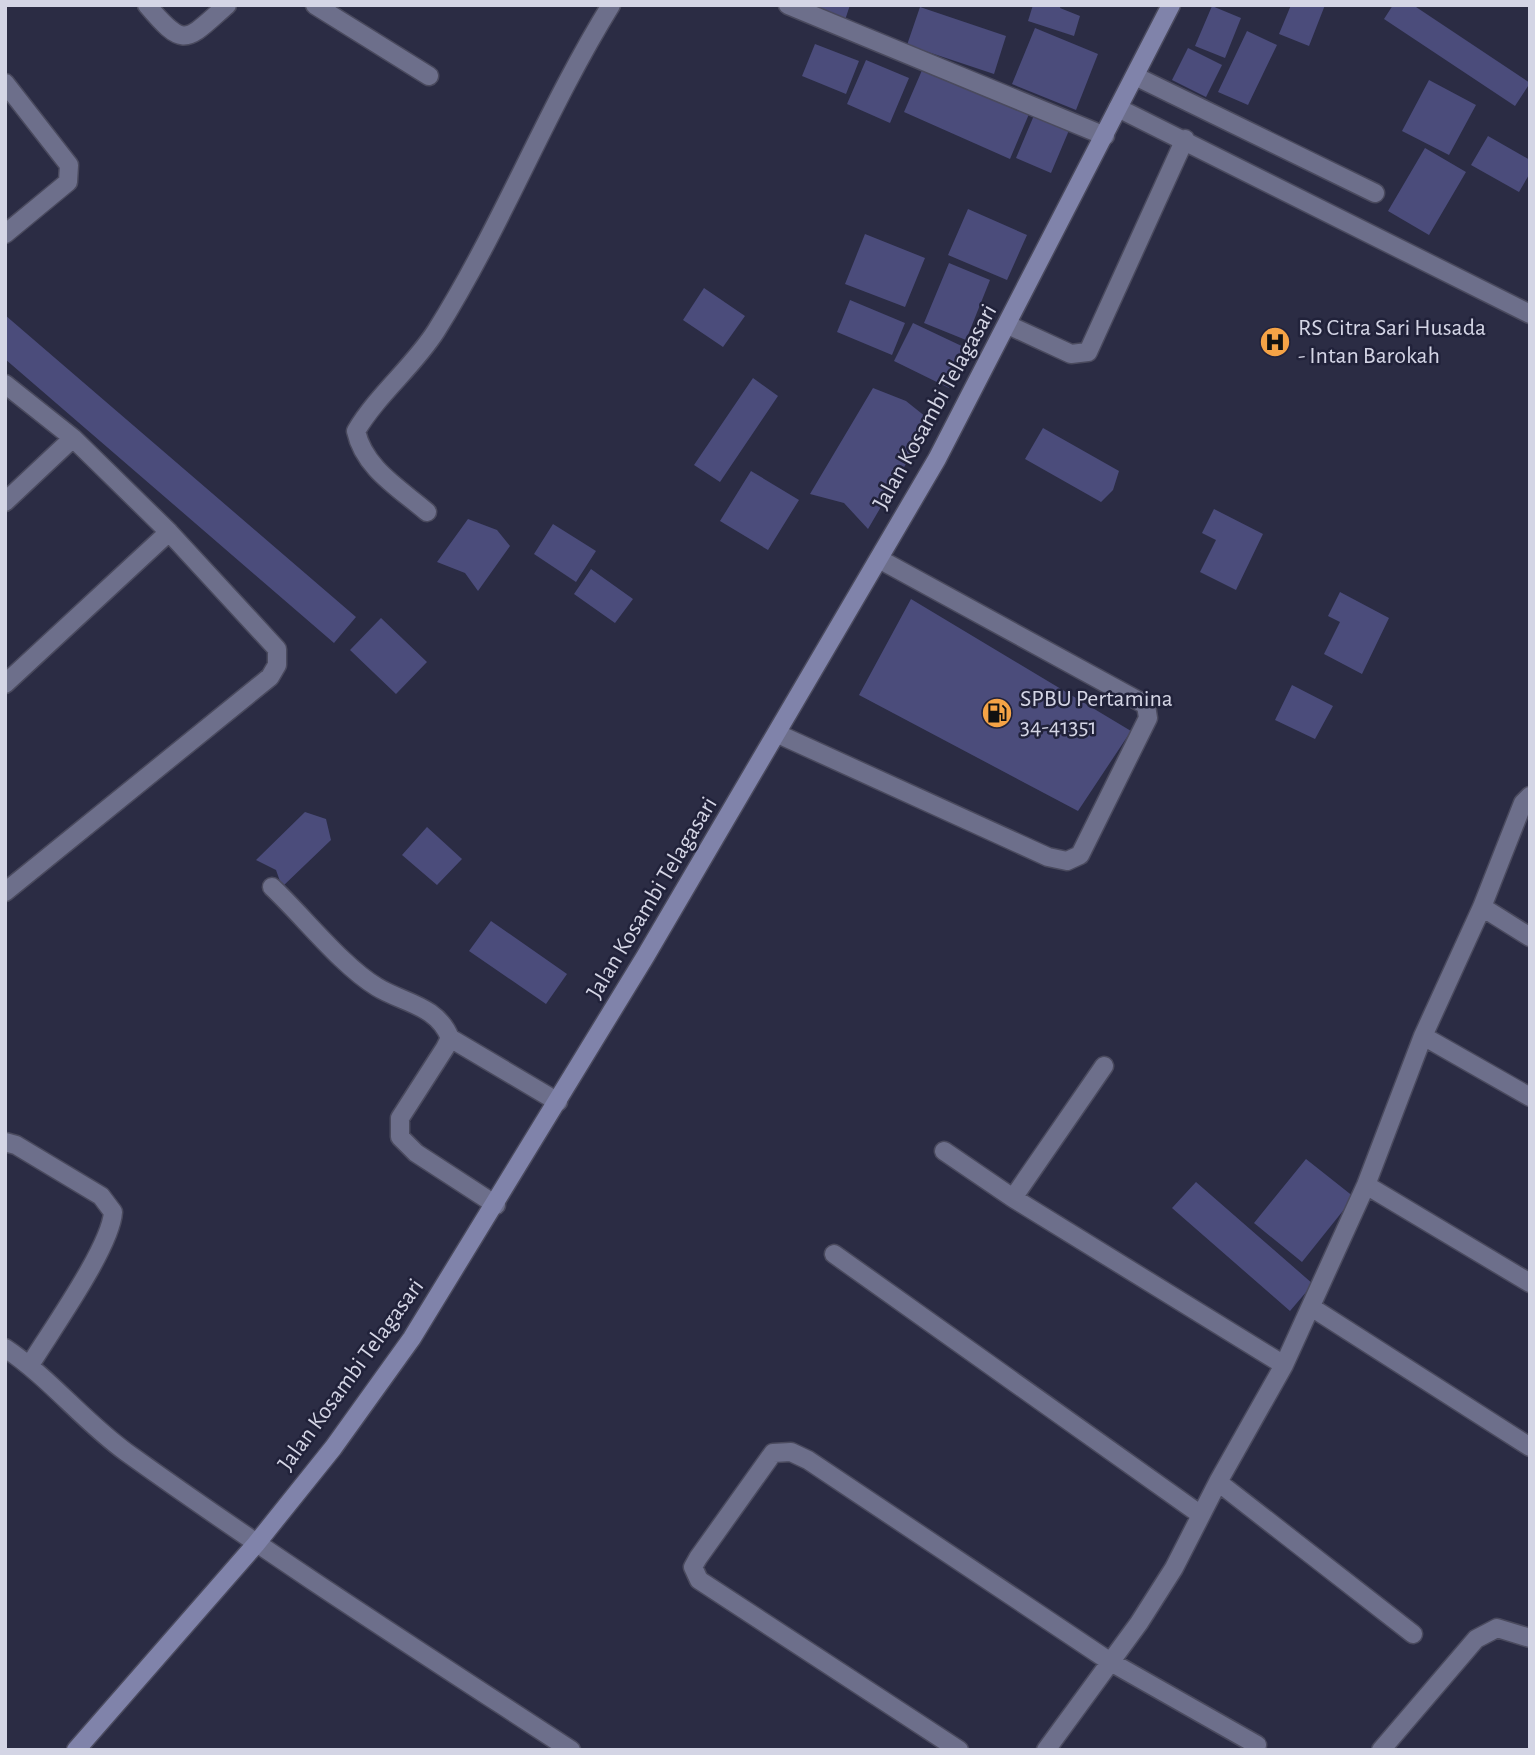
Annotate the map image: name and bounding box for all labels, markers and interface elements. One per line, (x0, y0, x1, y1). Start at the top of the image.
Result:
street label: Jalan Kosambi Telagasari (869, 300, 1001, 514)
place label: RS Citra Sari Husada - Intan Barokah (1298, 316, 1486, 368)
hospital icon: RS Citra Sari Husada - Intan Barokah (1258, 325, 1292, 359)
place label: SPBU Pertamina 34-41351 (1020, 687, 1173, 739)
fuel station icon: SPBU Pertamina 34-41351 (980, 696, 1014, 730)
street label: Jalan Kosambi Telagasari (582, 793, 722, 1003)
street label: Jalan Kosambi Telagasari (274, 1275, 428, 1475)

